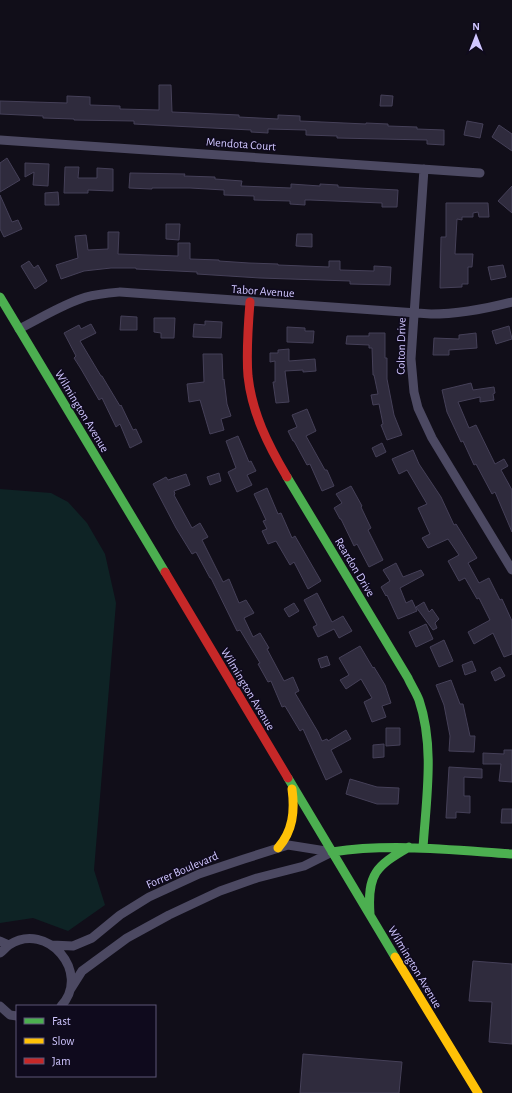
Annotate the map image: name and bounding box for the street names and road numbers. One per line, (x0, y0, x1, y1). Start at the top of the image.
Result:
street label: Mendota Court (206, 136, 277, 152)
street label: Tabor Avenue (231, 283, 295, 299)
street label: Colton Drive (394, 317, 408, 375)
street label: Wilmington Avenue (53, 368, 111, 454)
street label: Reardon Drive (333, 536, 377, 598)
street label: Wilmington Avenue (219, 646, 277, 732)
street label: Forrer Boulevard (144, 849, 220, 891)
street label: Wilmington Avenue (386, 924, 444, 1010)

